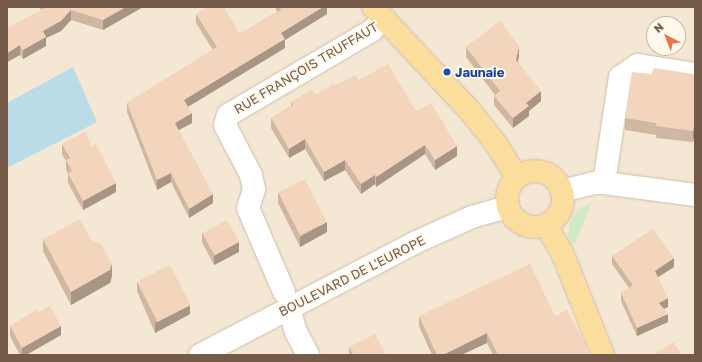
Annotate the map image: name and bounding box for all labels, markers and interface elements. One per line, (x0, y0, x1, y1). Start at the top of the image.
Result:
north arrow (646, 16, 686, 56)
street label: RUE FRANÇOIS TRUFFAUT (231, 19, 381, 117)
text: N (651, 20, 666, 35)
place label: Jaunaie (455, 64, 504, 80)
marker: Jaunaie (442, 67, 452, 77)
street label: BOULEVARD DE L'EUROPE (276, 232, 428, 320)

